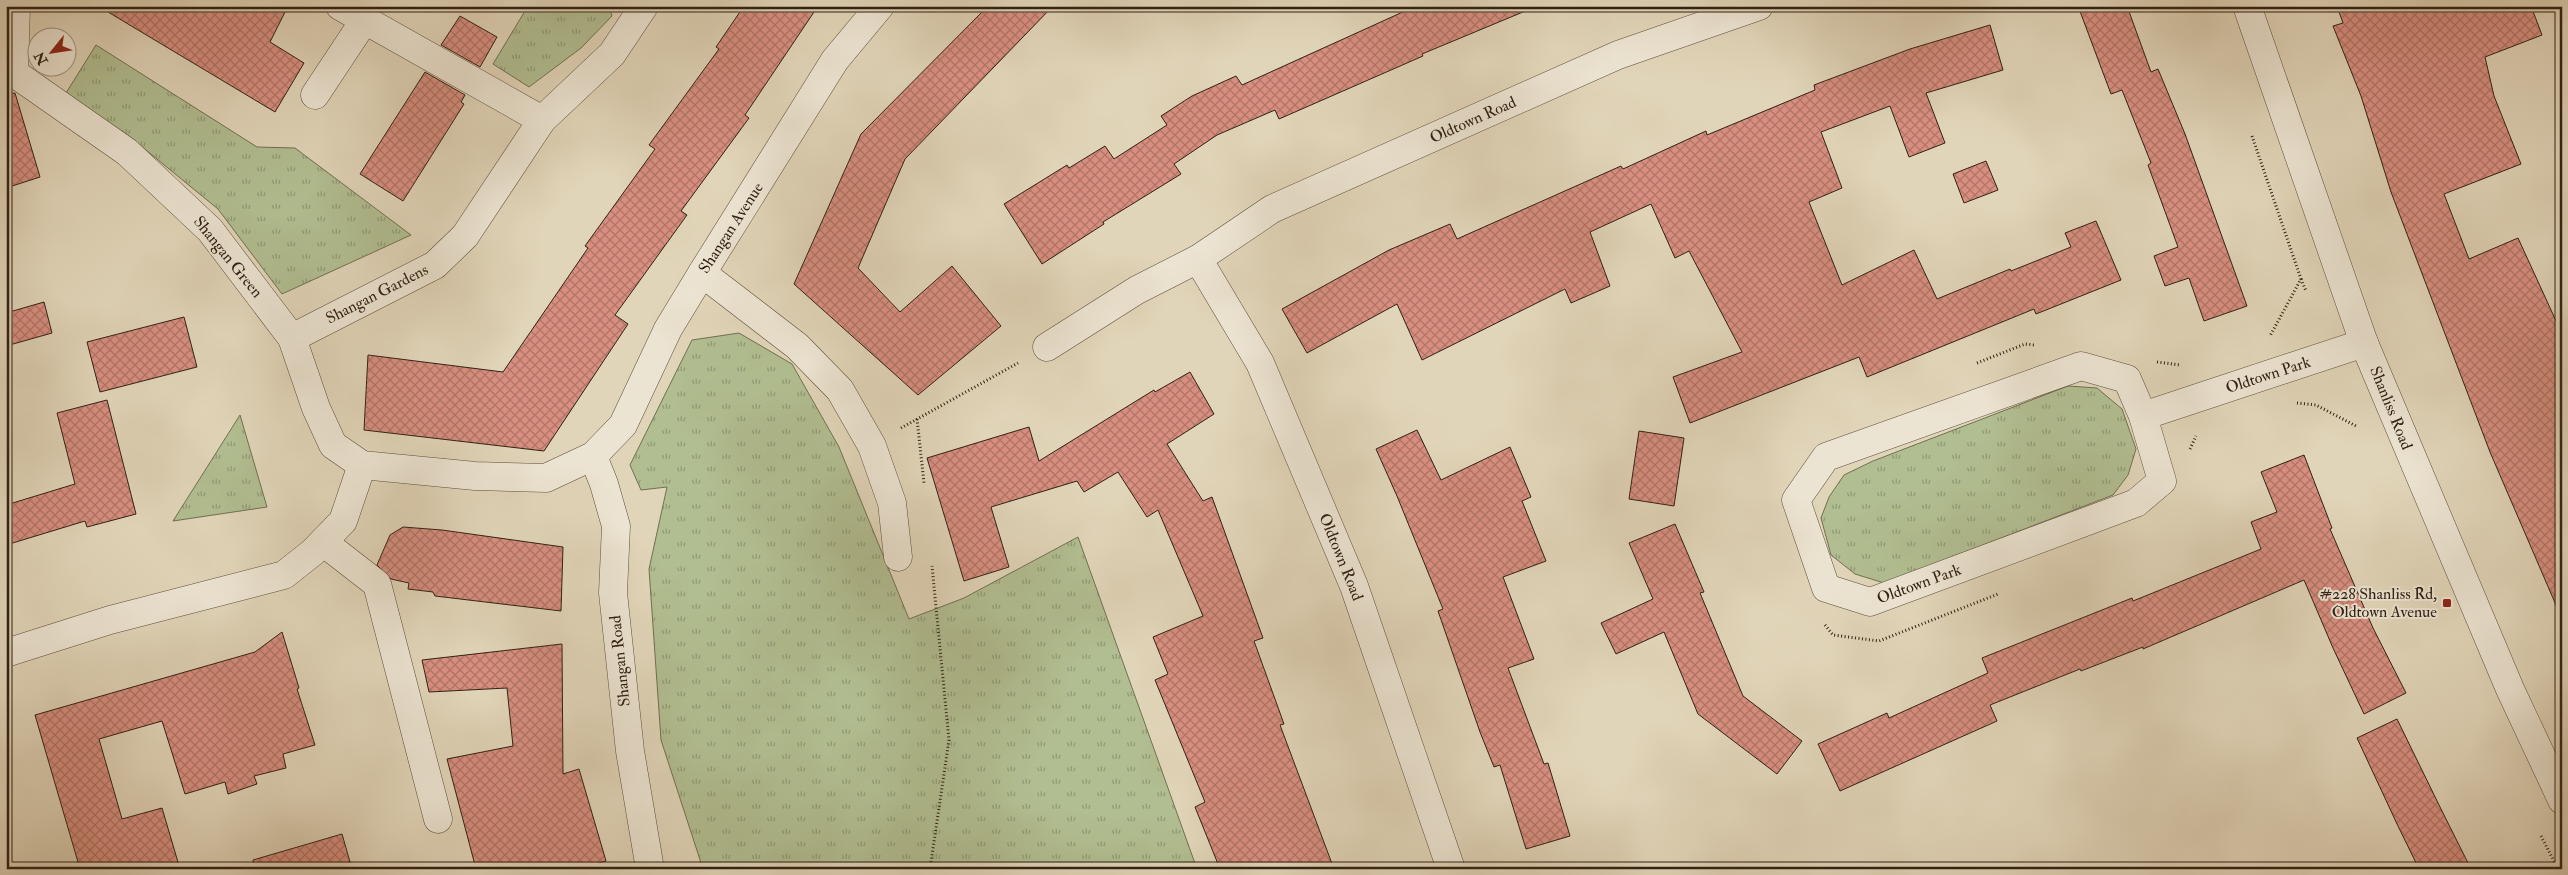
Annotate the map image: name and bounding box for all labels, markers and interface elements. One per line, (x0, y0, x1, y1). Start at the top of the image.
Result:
north arrow (28, 28, 78, 78)
text: N (30, 48, 52, 69)
street label: Oldtown Road (1427, 92, 1519, 148)
street label: Shangan Avenue (694, 178, 768, 277)
street label: Shangan Green (189, 212, 267, 302)
street label: Shangan Gardens (322, 260, 432, 328)
street label: Oldtown Park (2223, 352, 2313, 398)
street label: Shanliss Road (2365, 363, 2417, 453)
street label: Oldtown Road (1314, 510, 1368, 604)
street label: Oldtown Park (1874, 559, 1964, 608)
place label: #228 Shanliss Rd, Oldtown Avenue (2319, 584, 2437, 622)
marker: #228 Shanliss Rd, Oldtown Avenue (2441, 597, 2453, 609)
street label: Shangan Road (605, 614, 635, 708)

